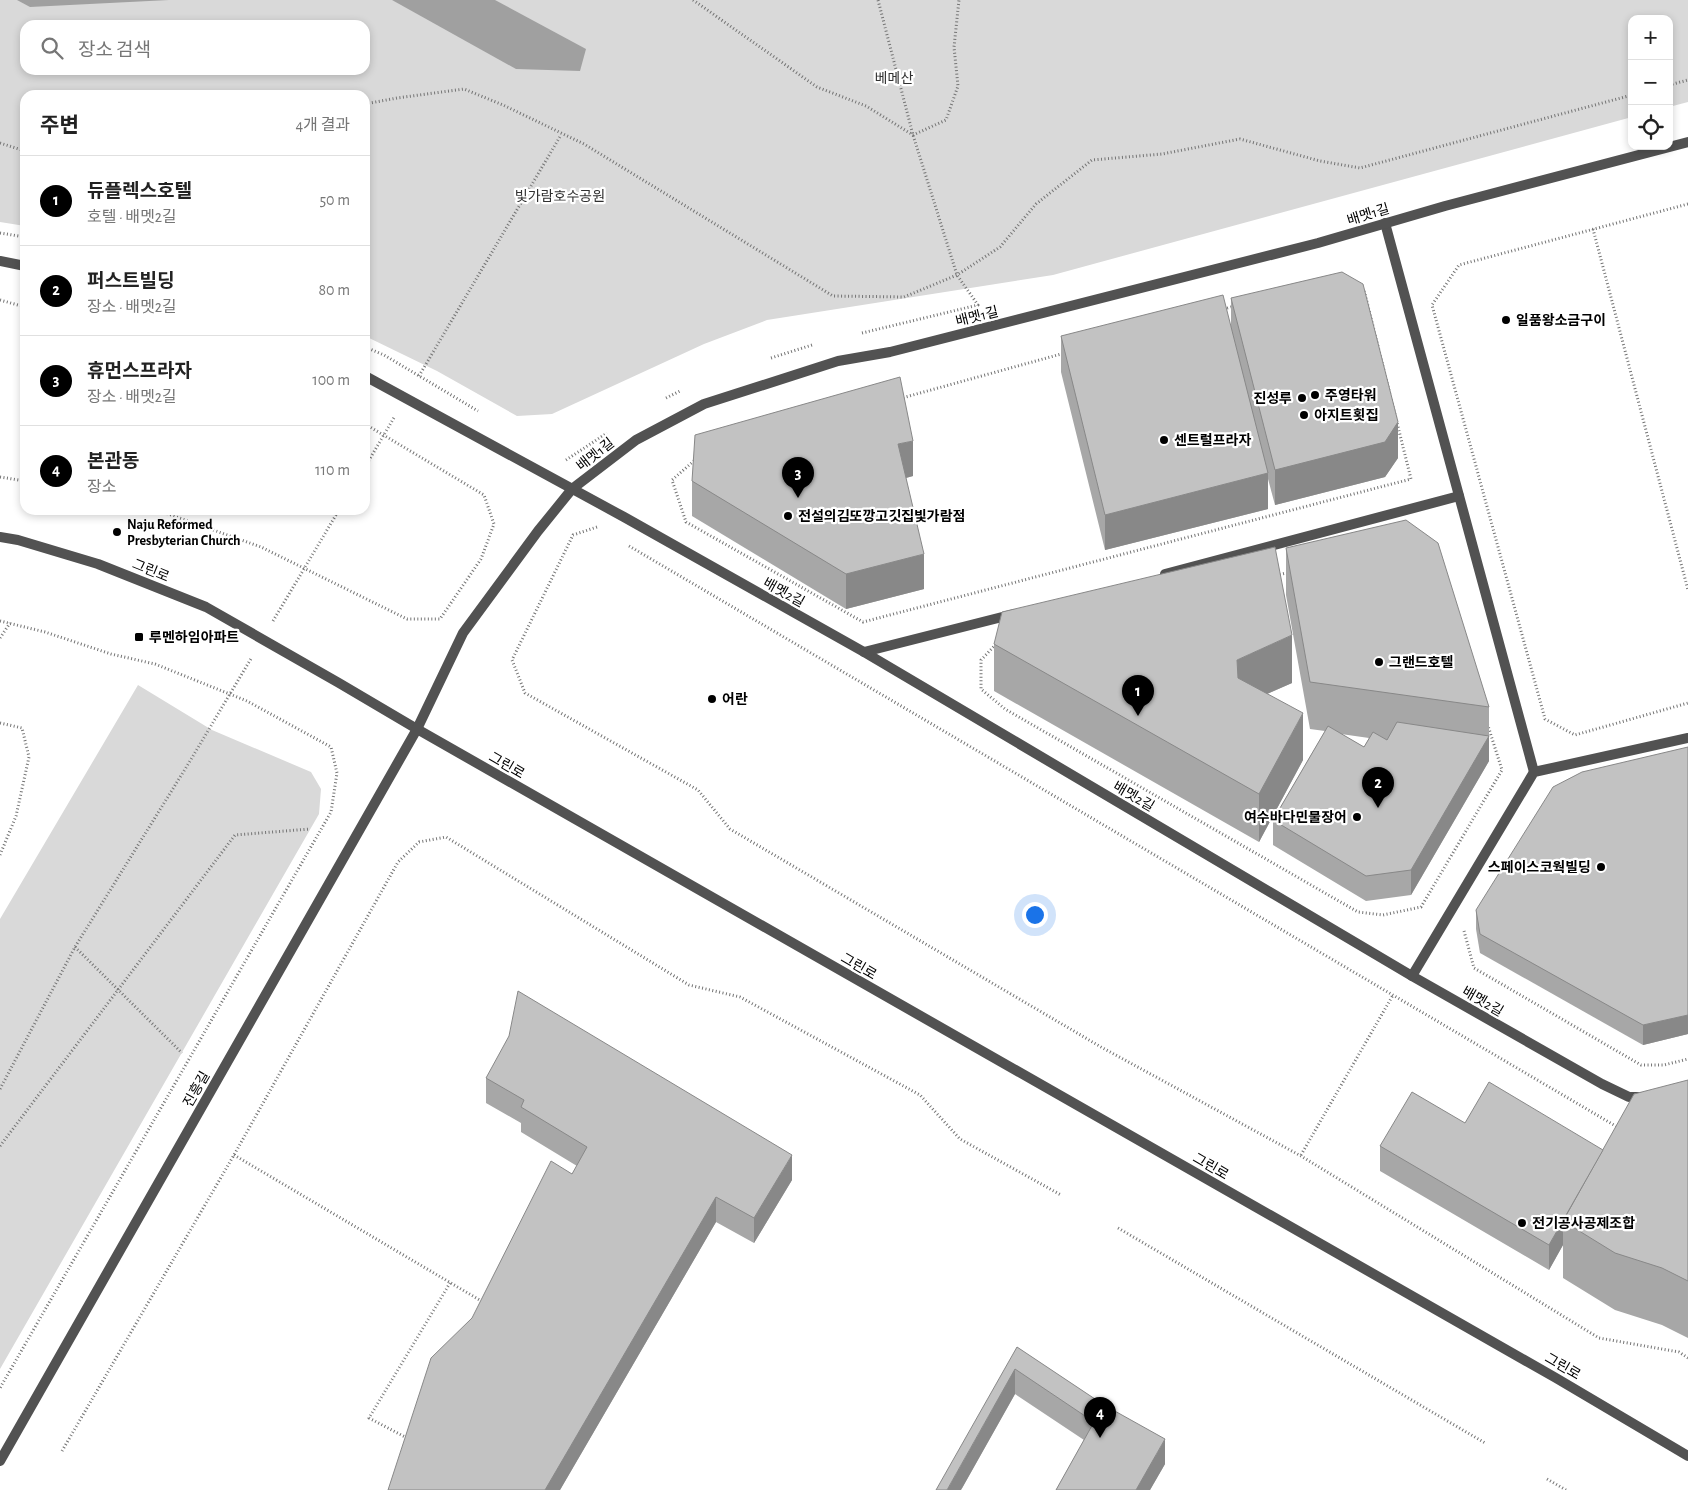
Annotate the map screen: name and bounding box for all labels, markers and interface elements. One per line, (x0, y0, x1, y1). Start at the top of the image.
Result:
map controls (1628, 15, 1673, 150)
button: + (1628, 15, 1673, 60)
search box (20, 20, 370, 75)
icon: search (38, 34, 66, 62)
text: 장소 검색 (78, 41, 151, 60)
button: − (1628, 60, 1673, 105)
park label: 베메산 (875, 71, 913, 86)
button: locate (1628, 105, 1673, 150)
text: 주변 (40, 115, 79, 136)
text: 4개 결과 (296, 117, 350, 133)
text: 듀플렉스호텔 (87, 182, 192, 201)
park label: 빛가람호수공원 (515, 189, 605, 204)
text: 1 (53, 192, 59, 208)
text: 50 m (319, 192, 350, 208)
street label: 배멧1길 (1345, 201, 1391, 228)
text: 호텔 · 배멧2길 (87, 209, 177, 225)
text: 퍼스트빌딩 (87, 272, 174, 291)
text: 2 (52, 282, 60, 298)
text: 80 m (319, 282, 350, 298)
text: 장소 · 배멧2길 (87, 299, 177, 315)
street label: 배멧1길 (954, 304, 1000, 329)
place label: 일품왕소금구이 (1516, 313, 1606, 328)
marker: 일품왕소금구이 (1500, 314, 1512, 326)
text: 휴먼스프라자 (87, 362, 192, 381)
text: 3 (53, 372, 59, 388)
text: 100 m (312, 372, 350, 388)
place label: 주영타워 (1325, 388, 1377, 403)
text: 장소 · 배멧2길 (87, 389, 177, 405)
marker: 주영타워 (1309, 389, 1321, 401)
place label: 진성루 (1253, 391, 1292, 406)
marker: 진성루 (1296, 392, 1308, 404)
place label: 아지트횟집 (1314, 407, 1378, 423)
marker: 아지트횟집 (1298, 409, 1310, 421)
place label: 센트럴프라자 (1174, 433, 1251, 448)
marker: 센트럴프라자 (1158, 434, 1170, 446)
street label: 배멧1길 (574, 435, 617, 474)
text: 본관동 (87, 452, 139, 471)
pin: 3 (782, 457, 814, 498)
text: 4 (52, 462, 60, 478)
text: 110 m (315, 462, 350, 478)
text: 장소 (87, 479, 116, 495)
place label: 전설의김또깡고깃집빛가람점 (798, 509, 965, 524)
marker: 전설의김또깡고깃집빛가람점 (782, 510, 794, 522)
place label: Naju Reformed Presbyterian Church (127, 518, 241, 548)
marker: Naju Reformed Presbyterian Church (111, 526, 123, 538)
street label: 그린로 (130, 556, 172, 585)
street label: 배멧2길 (760, 575, 807, 610)
place label: 루멘하임아파트 (149, 630, 239, 645)
marker: 루멘하임아파트 (133, 631, 145, 643)
place label: 그랜드호텔 (1389, 655, 1454, 670)
marker: 그랜드호텔 (1373, 656, 1385, 668)
pin: 1 (1122, 675, 1154, 716)
place label: 어란 (722, 692, 748, 707)
marker: 어란 (706, 693, 718, 705)
street label: 그린로 (486, 749, 527, 782)
pin: 2 (1362, 767, 1394, 808)
street label: 배멧2길 (1111, 779, 1157, 814)
place label: 여수바다민물장어 (1244, 810, 1347, 825)
marker: 여수바다민물장어 (1351, 811, 1363, 823)
place label: 스페이스코웍빌딩 (1488, 860, 1591, 875)
marker: 스페이스코웍빌딩 (1595, 861, 1607, 873)
your location (1022, 902, 1048, 928)
street label: 그린로 (838, 950, 879, 983)
street label: 배멧2길 (1460, 984, 1506, 1019)
street label: 진흥길 (180, 1069, 213, 1110)
street label: 그린로 (1190, 1150, 1231, 1183)
place label: 전기공사공제조합 (1532, 1215, 1635, 1231)
marker: 전기공사공제조합 (1516, 1217, 1528, 1229)
street label: 그린로 (1542, 1350, 1583, 1383)
pin: 4 (1084, 1397, 1116, 1438)

